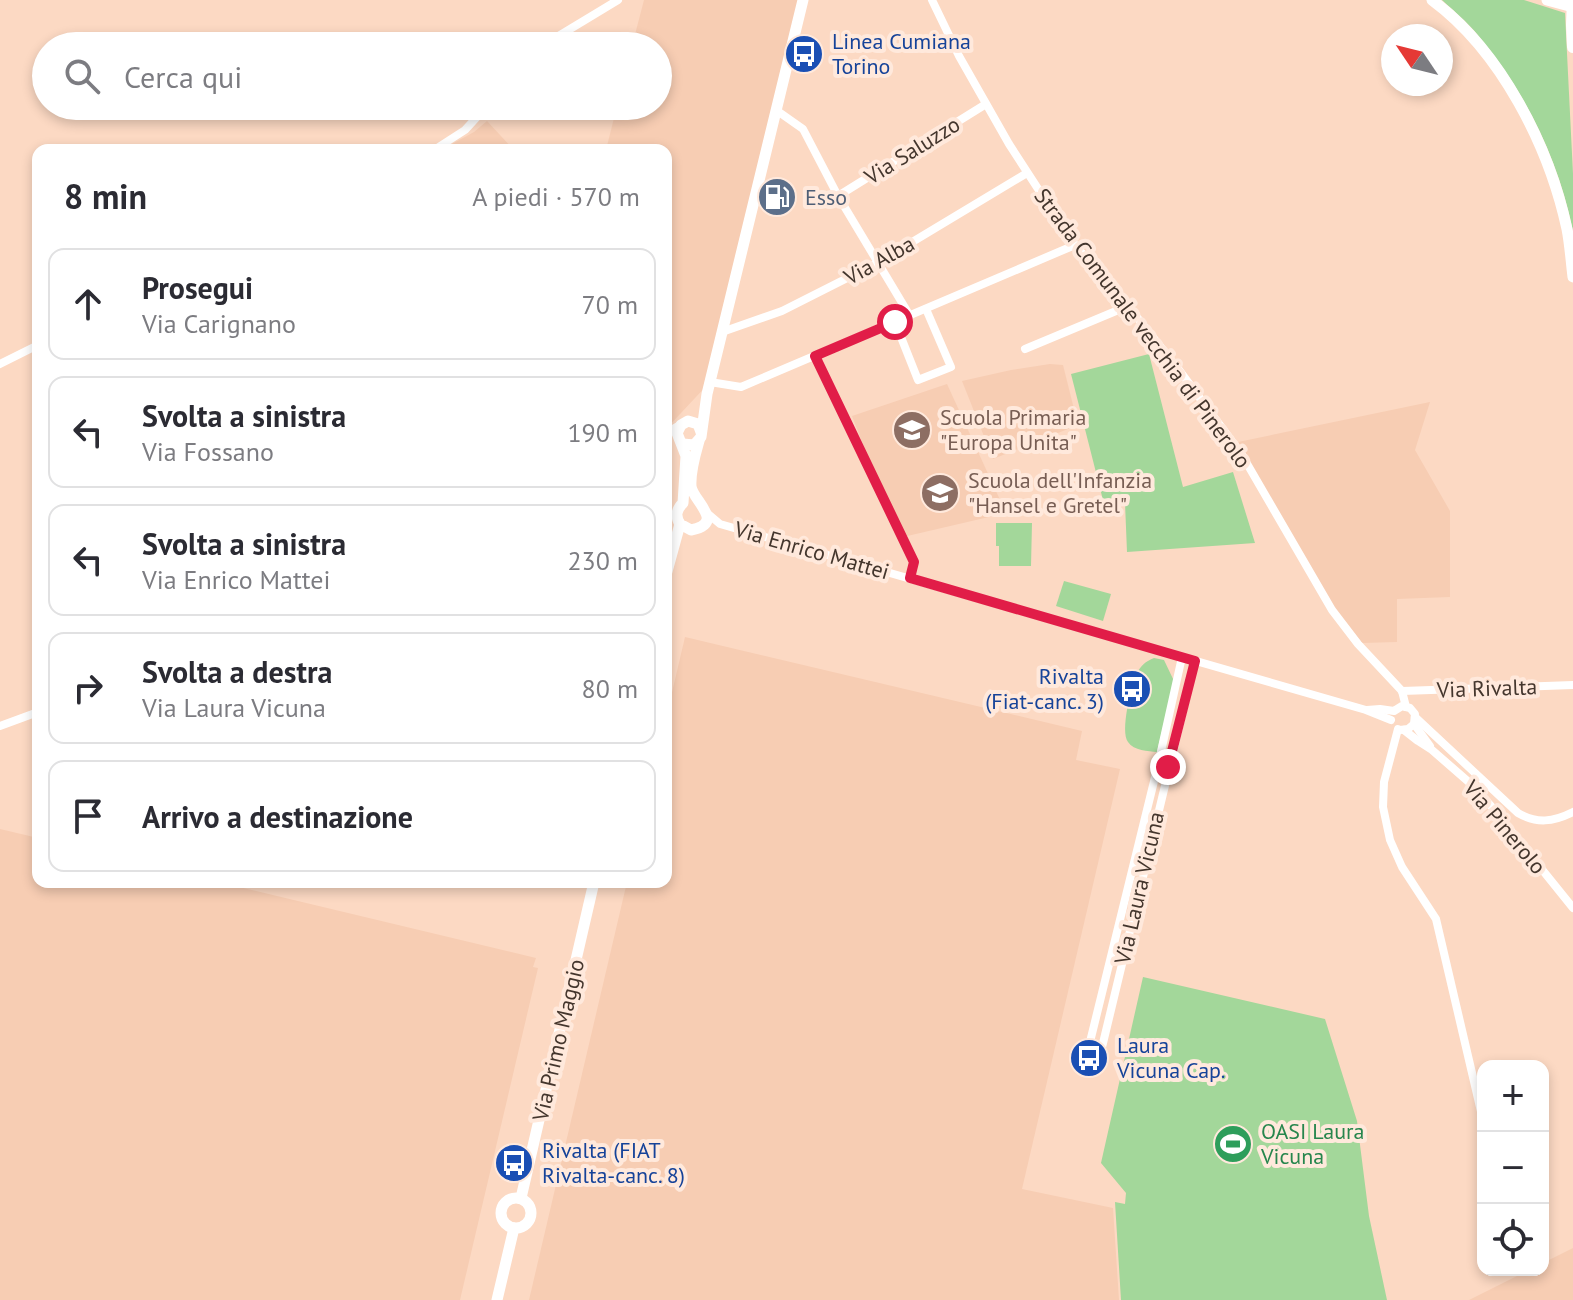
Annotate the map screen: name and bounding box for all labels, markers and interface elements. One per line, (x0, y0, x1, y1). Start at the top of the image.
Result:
north arrow (1381, 24, 1453, 96)
place label: Linea Cumiana Torino (832, 27, 971, 80)
search box (32, 32, 672, 120)
bus stop icon: Linea Cumiana Torino (783, 33, 825, 75)
icon: search (60, 54, 104, 98)
text: Cerca qui (124, 57, 242, 96)
street label: Via Saluzzo (858, 110, 965, 191)
text: 8 min (64, 174, 147, 218)
fuel station icon: Esso (756, 176, 798, 218)
text: A piedi · 570 m (472, 180, 640, 213)
street label: Strada Comunale vecchia di Pinerolo (1028, 182, 1258, 474)
place label: Esso (805, 183, 847, 211)
street label: Via Alba (838, 229, 919, 291)
text: Prosegui (142, 268, 253, 307)
icon: ahead (66, 282, 110, 326)
text: 70 m (582, 288, 638, 321)
route start (877, 304, 913, 340)
text: Via Carignano (142, 307, 296, 340)
text: Svolta a sinistra (142, 396, 346, 435)
place label: Scuola Primaria "Europa Unita" (940, 403, 1086, 456)
school or university icon: Scuola Primaria "Europa Unita" (891, 409, 933, 451)
icon: left (66, 410, 110, 454)
text: 190 m (567, 416, 638, 449)
text: Via Fossano (142, 435, 274, 468)
place label: Scuola dell'Infanzia "Hansel e Gretel" (968, 466, 1152, 519)
school or university icon: Scuola dell'Infanzia "Hansel e Gretel" (919, 472, 961, 514)
street label: Via Enrico Mattei (731, 514, 893, 585)
text: Svolta a sinistra (142, 524, 346, 563)
icon: left (66, 538, 110, 582)
text: 230 m (567, 544, 638, 577)
text: Via Enrico Mattei (142, 563, 331, 596)
text: Svolta a destra (142, 652, 332, 691)
place label: Rivalta (Fiat-canc. 3) (985, 662, 1104, 715)
icon: right (66, 666, 110, 710)
bus stop icon: Rivalta (Fiat-canc. 3) (1111, 668, 1153, 710)
text: 80 m (582, 672, 638, 705)
street label: Via Rivalta (1435, 672, 1538, 704)
text: Via Laura Vicuna (142, 691, 326, 724)
route end (1150, 749, 1186, 785)
street label: Via Pinerolo (1457, 774, 1552, 880)
icon: arrive (66, 794, 110, 838)
text: Arrivo a destinazione (142, 797, 413, 836)
street label: Via Laura Vicuna (1108, 809, 1170, 968)
street label: Via Primo Maggio (526, 956, 590, 1125)
place label: Laura Vicuna Cap. (1116, 1031, 1225, 1084)
bus stop icon: Laura Vicuna Cap. (1068, 1037, 1110, 1079)
map controls (1477, 1060, 1549, 1276)
button: + (1477, 1060, 1549, 1132)
place label: OASI Laura Vicuna (1260, 1117, 1364, 1170)
sports icon: OASI Laura Vicuna (1212, 1123, 1254, 1165)
button: − (1477, 1132, 1549, 1204)
place label: Rivalta (FIAT Rivalta-canc. 8) (542, 1136, 685, 1189)
bus stop icon: Rivalta (FIAT Rivalta-canc. 8) (493, 1142, 535, 1184)
button: locate (1477, 1204, 1549, 1276)

